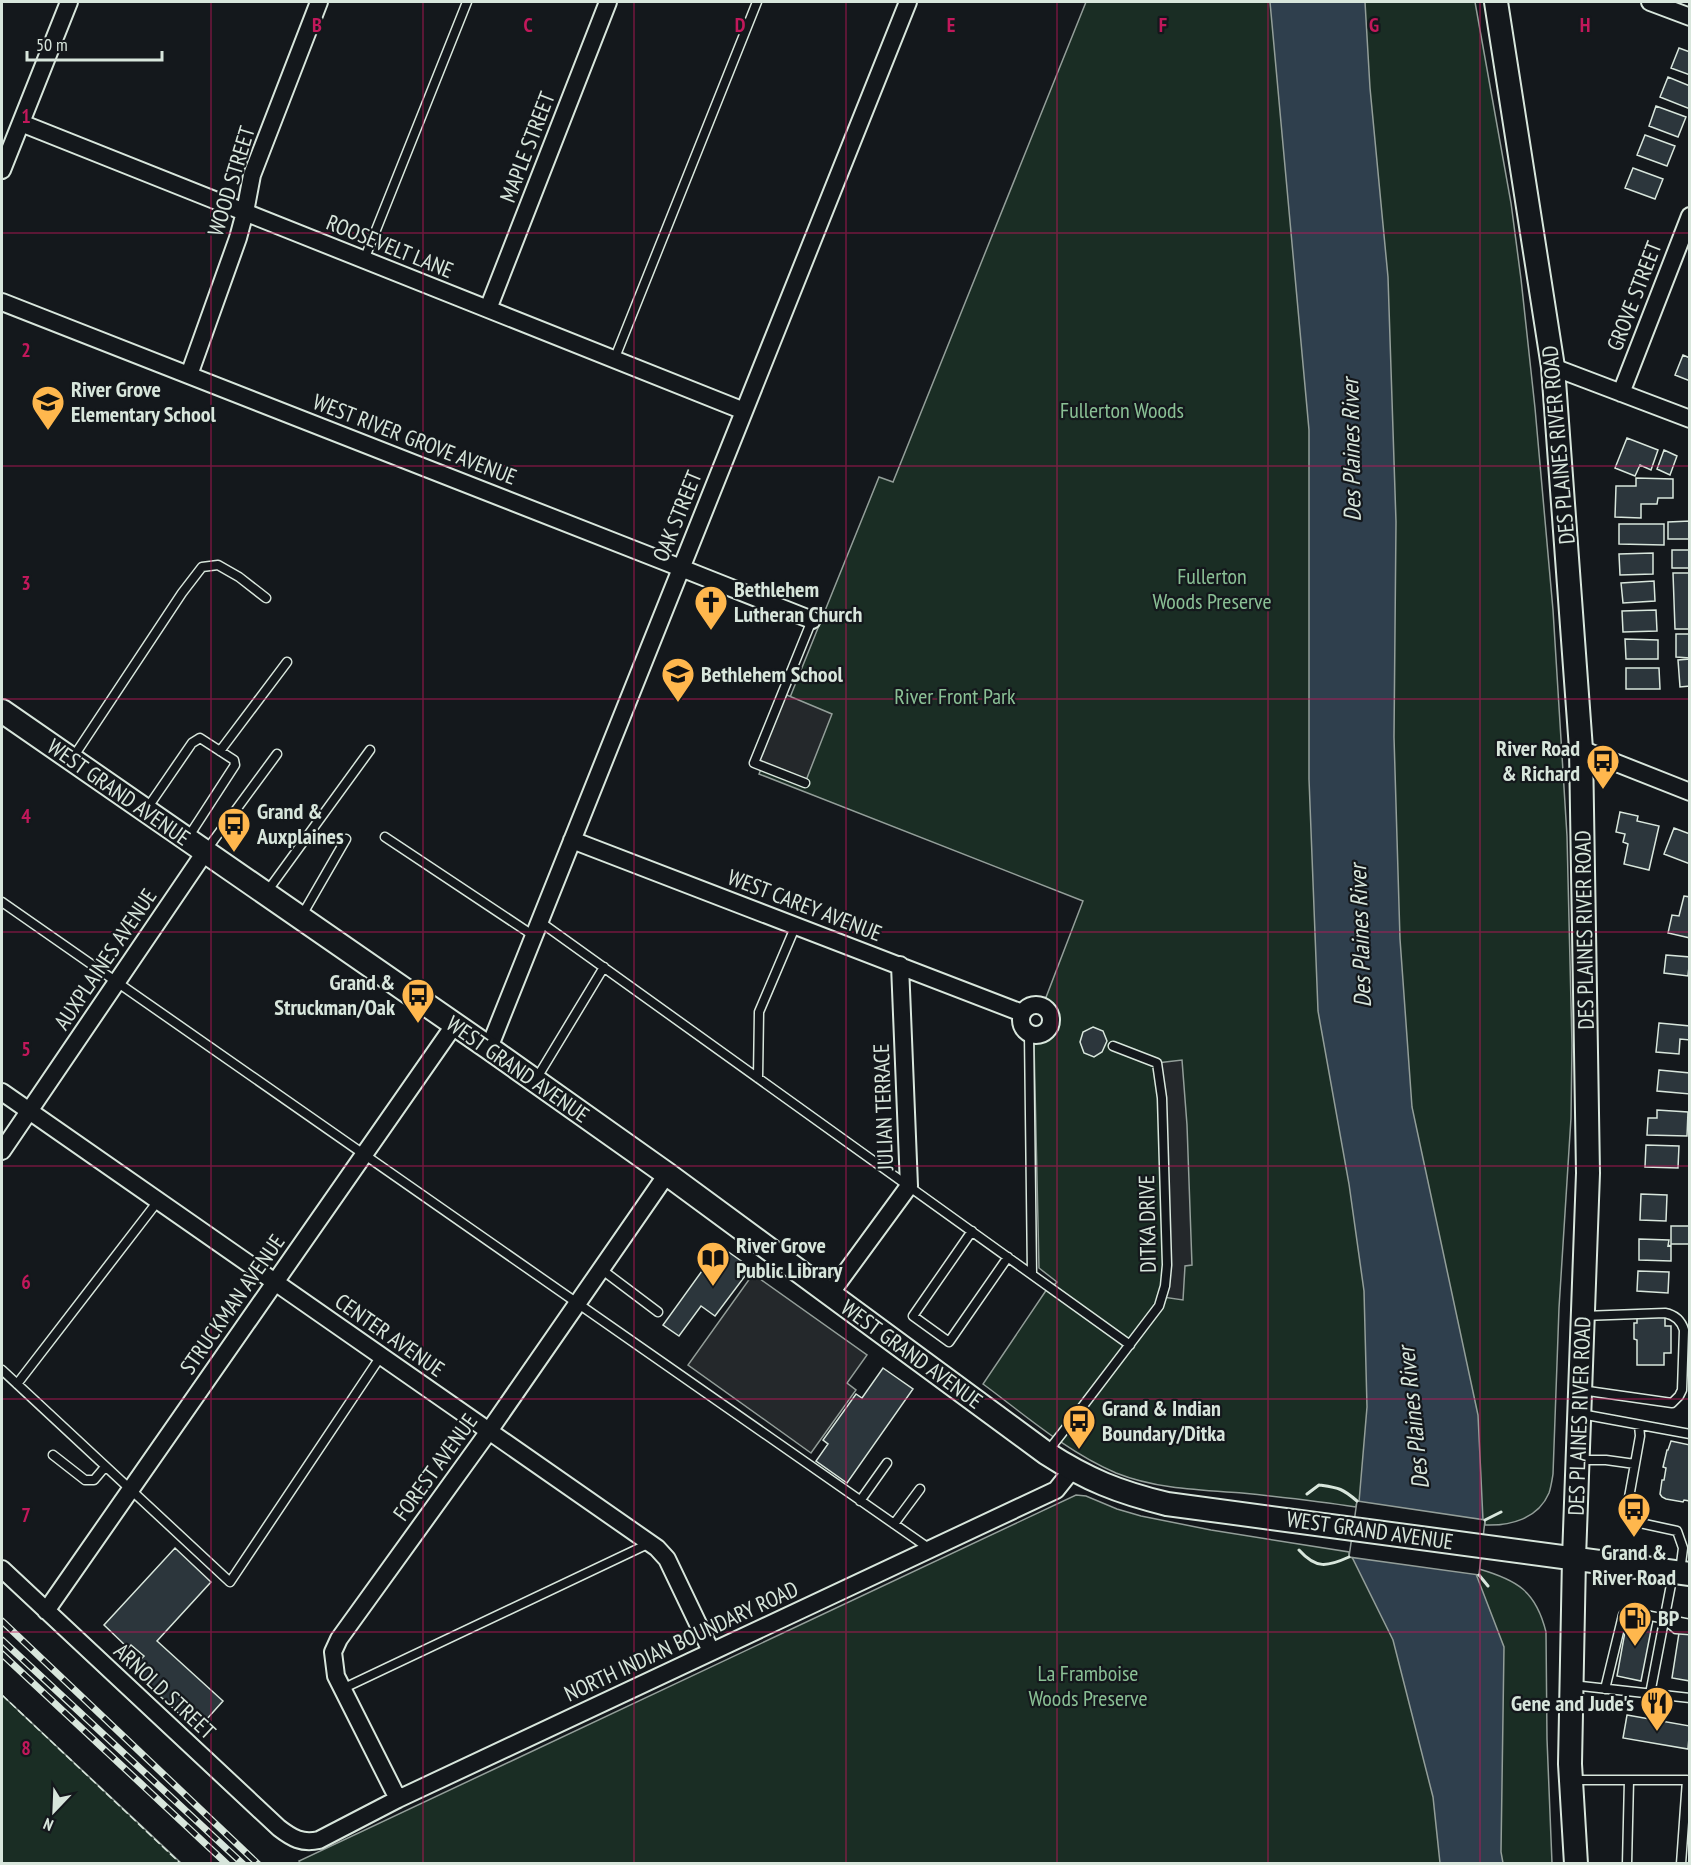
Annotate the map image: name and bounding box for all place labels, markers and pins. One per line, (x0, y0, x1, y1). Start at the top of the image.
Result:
place label: River Grove Elementary School (71, 375, 217, 428)
school or university icon: River Grove Elementary School (30, 384, 66, 431)
place label: Bethlehem Lutheran Church (734, 575, 862, 628)
church icon: Bethlehem Lutheran Church (693, 584, 729, 631)
school or university icon: Bethlehem School (660, 656, 696, 703)
place label: Bethlehem School (701, 660, 843, 688)
place label: River Road & Richard (1496, 734, 1580, 787)
bus stop icon: River Road & Richard (1585, 743, 1621, 790)
place label: Grand & Auxplaines (256, 797, 344, 850)
bus stop icon: Grand & Auxplaines (216, 806, 252, 853)
place label: Grand & Struckman/Oak (274, 968, 396, 1021)
bus stop icon: Grand & Struckman/Oak (400, 977, 436, 1024)
place label: River Grove Public Library (736, 1231, 844, 1284)
library icon: River Grove Public Library (695, 1240, 731, 1287)
place label: Grand & Indian Boundary/Ditka (1102, 1394, 1225, 1447)
bus stop icon: Grand & Indian Boundary/Ditka (1061, 1403, 1097, 1450)
bus stop icon: Grand & River Road (1616, 1491, 1652, 1538)
place label: Grand & River Road (1592, 1538, 1676, 1591)
fuel station icon: BP (1617, 1600, 1653, 1647)
place label: BP (1658, 1604, 1680, 1632)
restaurant icon: Gene and Jude's (1639, 1685, 1675, 1732)
place label: Gene and Jude's (1511, 1689, 1634, 1717)

